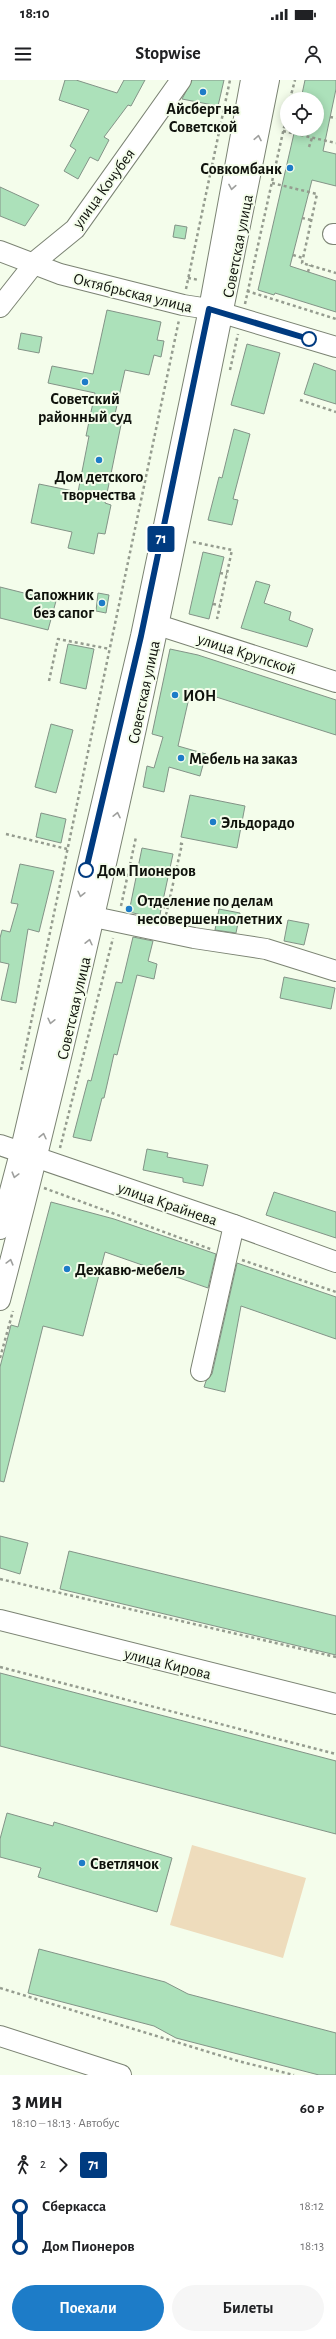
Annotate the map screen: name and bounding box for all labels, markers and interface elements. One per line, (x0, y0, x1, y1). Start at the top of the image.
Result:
text: 18:10 (20, 6, 49, 21)
icon: menu (12, 43, 34, 65)
icon: person (302, 43, 324, 65)
text: Stopwise (135, 45, 201, 63)
marker: Айсберг на Советской (198, 87, 208, 97)
map controls (280, 92, 324, 136)
button: locate (280, 92, 324, 136)
place label: Айсберг на Советской (166, 101, 240, 135)
one-way arrow (253, 134, 261, 141)
street label: улица Кочубея (69, 146, 139, 233)
place label: Совкомбанк (200, 161, 282, 177)
marker: Совкомбанк (285, 163, 295, 173)
one-way arrow (228, 184, 236, 190)
street label: Советская улица (220, 193, 257, 300)
street label: Октябрьская улица (71, 270, 194, 317)
unlabelled marker (301, 331, 317, 347)
marker: Советский районный суд (80, 377, 90, 387)
place label: Советский районный суд (38, 391, 132, 426)
marker: Дом детского творчества (94, 455, 104, 465)
place label: Дом детского творчества (55, 469, 144, 503)
line badge: 71 (143, 526, 179, 552)
text: 71 (155, 532, 167, 546)
place label: Сапожник без сапог (25, 587, 94, 621)
marker: Сапожник без сапог (97, 598, 107, 608)
street label: улица Крупской (194, 630, 298, 678)
street label: Советская улица (125, 639, 164, 746)
place label: ИОН (183, 688, 216, 704)
marker: ИОН (170, 690, 180, 700)
place label: Мебель на заказ (189, 751, 298, 767)
marker: Мебель на заказ (176, 753, 186, 763)
one-way arrow (112, 812, 120, 818)
place label: Эльдорадо (221, 815, 295, 831)
marker: Эльдорадо (208, 817, 218, 827)
marker: Дом Пионеров (78, 862, 94, 878)
place label: Дом Пионеров (97, 863, 196, 879)
one-way arrow (77, 891, 85, 898)
place label: Отделение по делам несовершеннолетних (137, 893, 283, 927)
marker: Отделение по делам несовершеннолетних (124, 904, 134, 914)
one-way arrow (84, 939, 92, 945)
street label: Советская улица (54, 955, 95, 1062)
one-way arrow (47, 1017, 56, 1024)
one-way arrow (38, 1133, 46, 1140)
one-way arrow (11, 1171, 19, 1178)
street label: улица Крайнева (115, 1179, 219, 1229)
one-way arrow (5, 1259, 14, 1266)
place label: Дежавю-мебель (75, 1262, 185, 1278)
marker: Дежавю-мебель (62, 1264, 72, 1274)
street label: улица Кирова (122, 1645, 213, 1683)
place label: Светлячок (90, 1856, 159, 1872)
marker: Светлячок (77, 1858, 87, 1868)
text: 3 мин (12, 2090, 63, 2112)
text: 60 ₽ (300, 2101, 324, 2116)
text: 18:10 – 18:13 · Автобус (12, 2117, 119, 2130)
icon: walk (12, 2154, 34, 2176)
icon: forward (52, 2154, 74, 2176)
text: 2 (40, 2158, 46, 2171)
text: 71 (88, 2158, 99, 2172)
text: Сберкасса (42, 2199, 106, 2214)
text: 18:12 (300, 2200, 324, 2213)
text: Дом Пионеров (42, 2239, 135, 2254)
text: 18:13 (301, 2240, 324, 2253)
button: Поехали (12, 2285, 164, 2331)
button: Билеты (172, 2285, 324, 2331)

